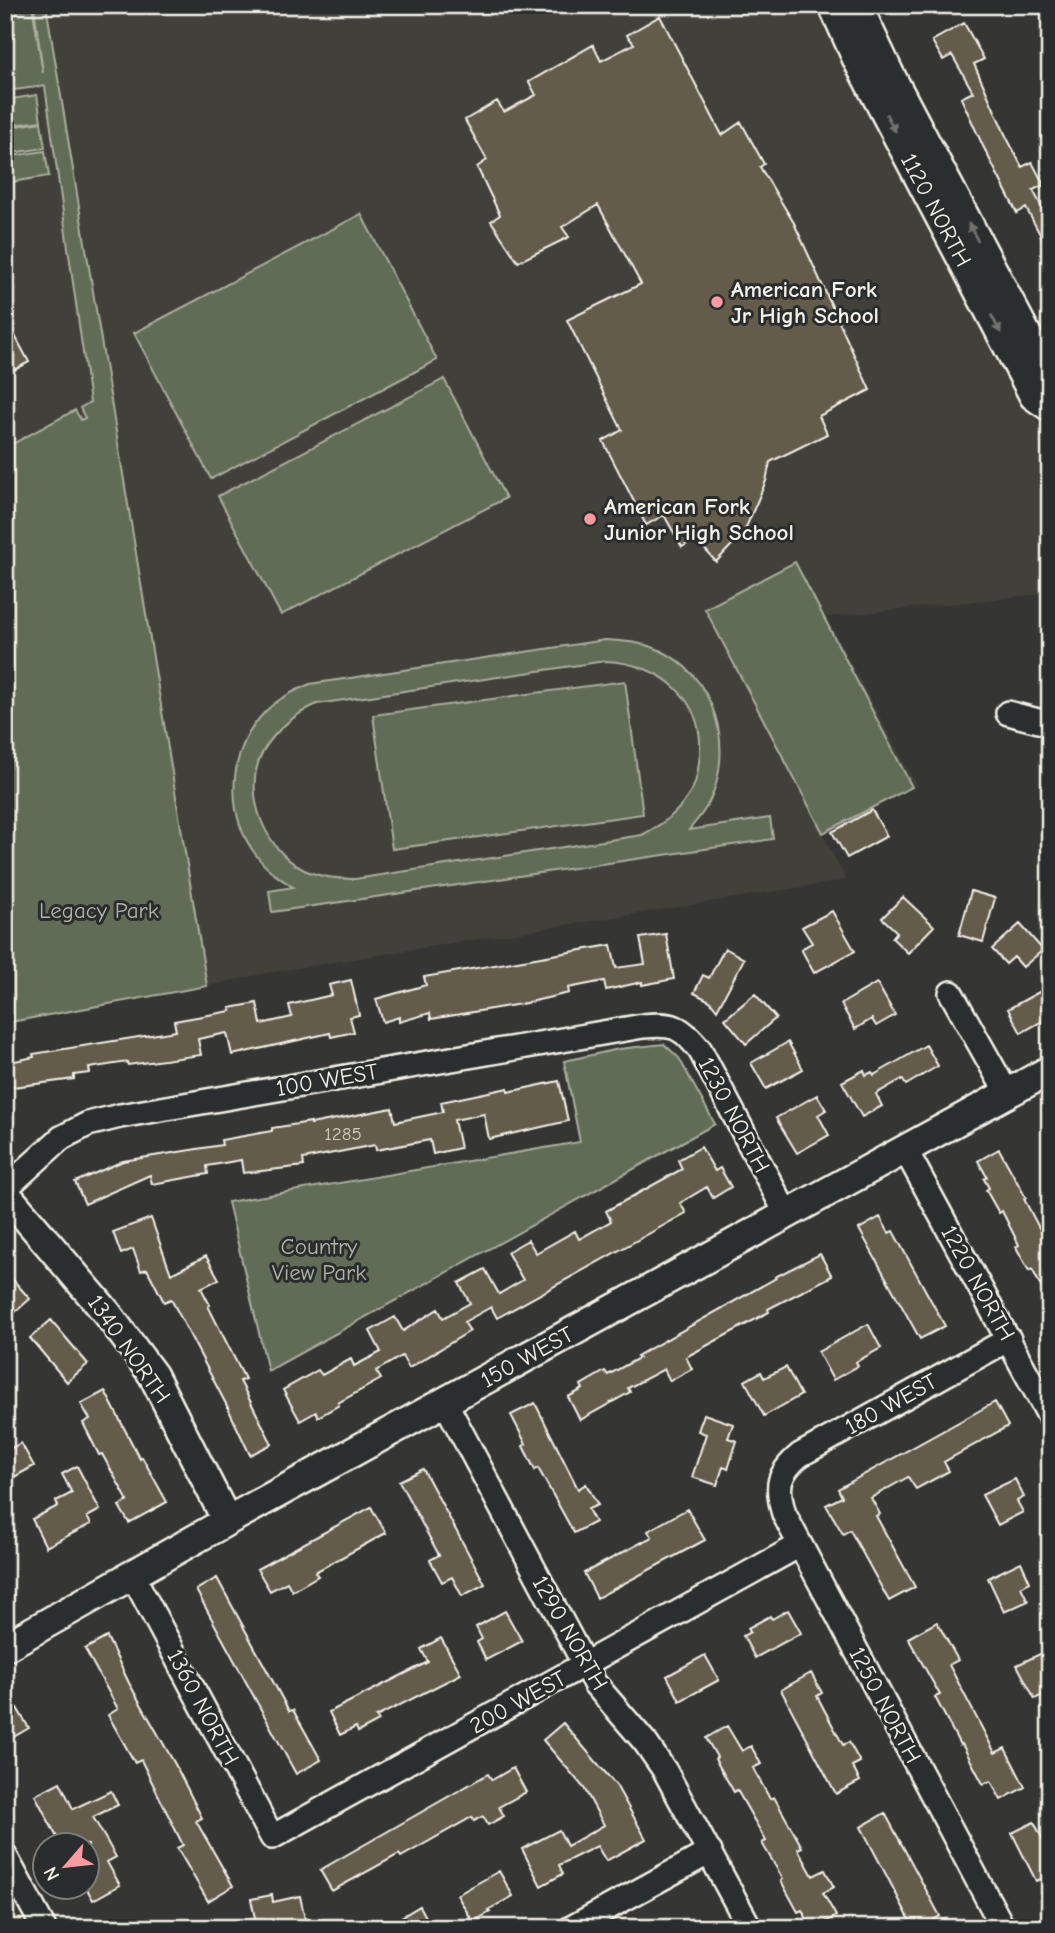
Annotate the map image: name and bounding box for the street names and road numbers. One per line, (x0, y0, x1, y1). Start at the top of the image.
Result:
street label: 1120 NORTH (895, 149, 977, 271)
street label: 1230 NORTH (692, 1053, 776, 1177)
street label: 100 WEST (274, 1058, 380, 1102)
street label: 1220 NORTH (935, 1221, 1021, 1345)
street label: 1340 NORTH (82, 1290, 176, 1408)
street label: 150 WEST (476, 1321, 578, 1393)
street label: 180 WEST (840, 1368, 942, 1440)
street label: 1290 NORTH (526, 1571, 614, 1695)
street label: 1250 NORTH (843, 1642, 927, 1768)
street label: 1360 NORTH (161, 1645, 245, 1769)
street label: 200 WEST (465, 1664, 571, 1740)

